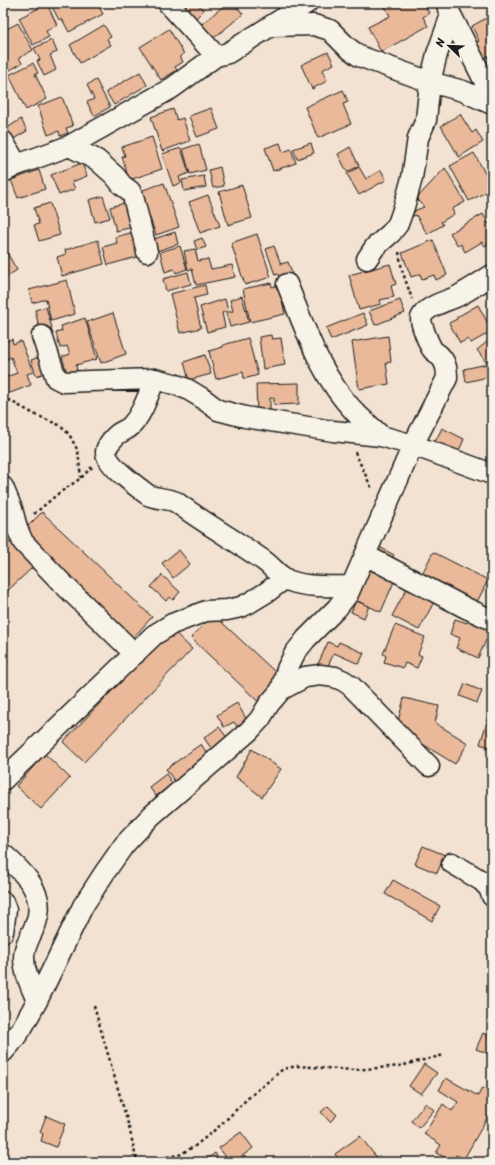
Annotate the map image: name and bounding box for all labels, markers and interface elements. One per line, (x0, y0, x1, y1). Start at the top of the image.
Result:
north arrow (429, 26, 469, 66)
text: N (430, 35, 451, 50)

